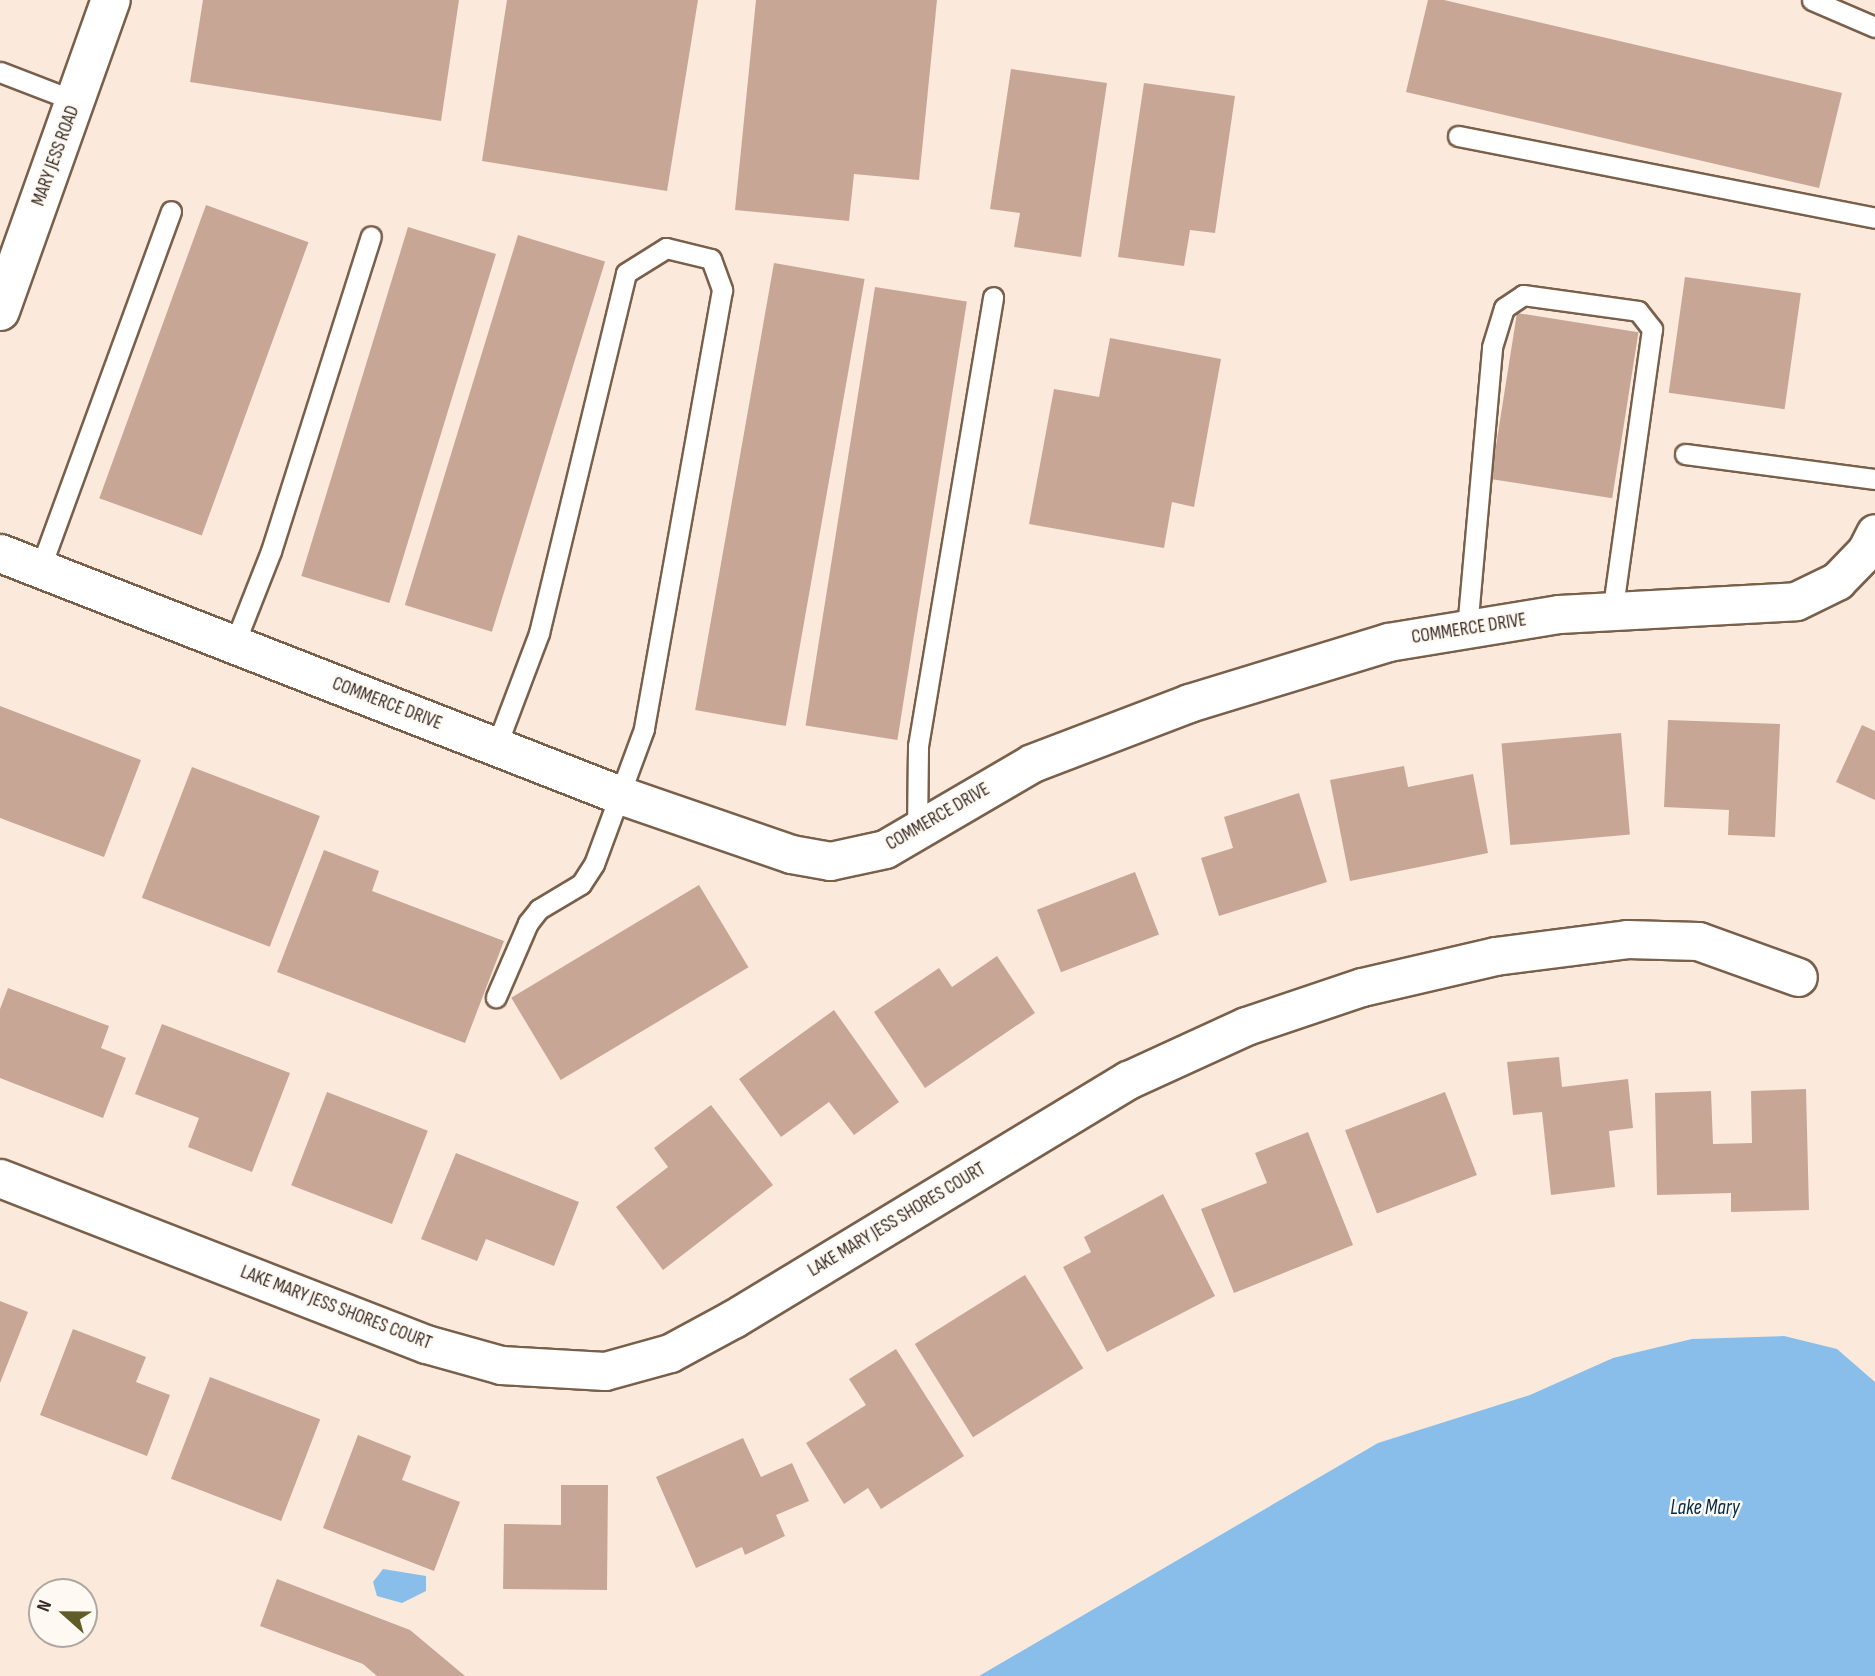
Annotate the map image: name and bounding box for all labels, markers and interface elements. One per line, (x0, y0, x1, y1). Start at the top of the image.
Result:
street label: MARY JESS ROAD (27, 103, 85, 209)
street label: COMMERCE DRIVE (1410, 609, 1528, 649)
street label: COMMERCE DRIVE (329, 673, 445, 735)
street label: COMMERCE DRIVE (882, 778, 994, 856)
street label: LAKE MARY JESS SHORES COURT (804, 1158, 990, 1282)
street label: LAKE MARY JESS SHORES COURT (237, 1261, 435, 1355)
water label: Lake Mary (1670, 1495, 1740, 1521)
north arrow (28, 1578, 98, 1648)
text: N (32, 1597, 57, 1615)

